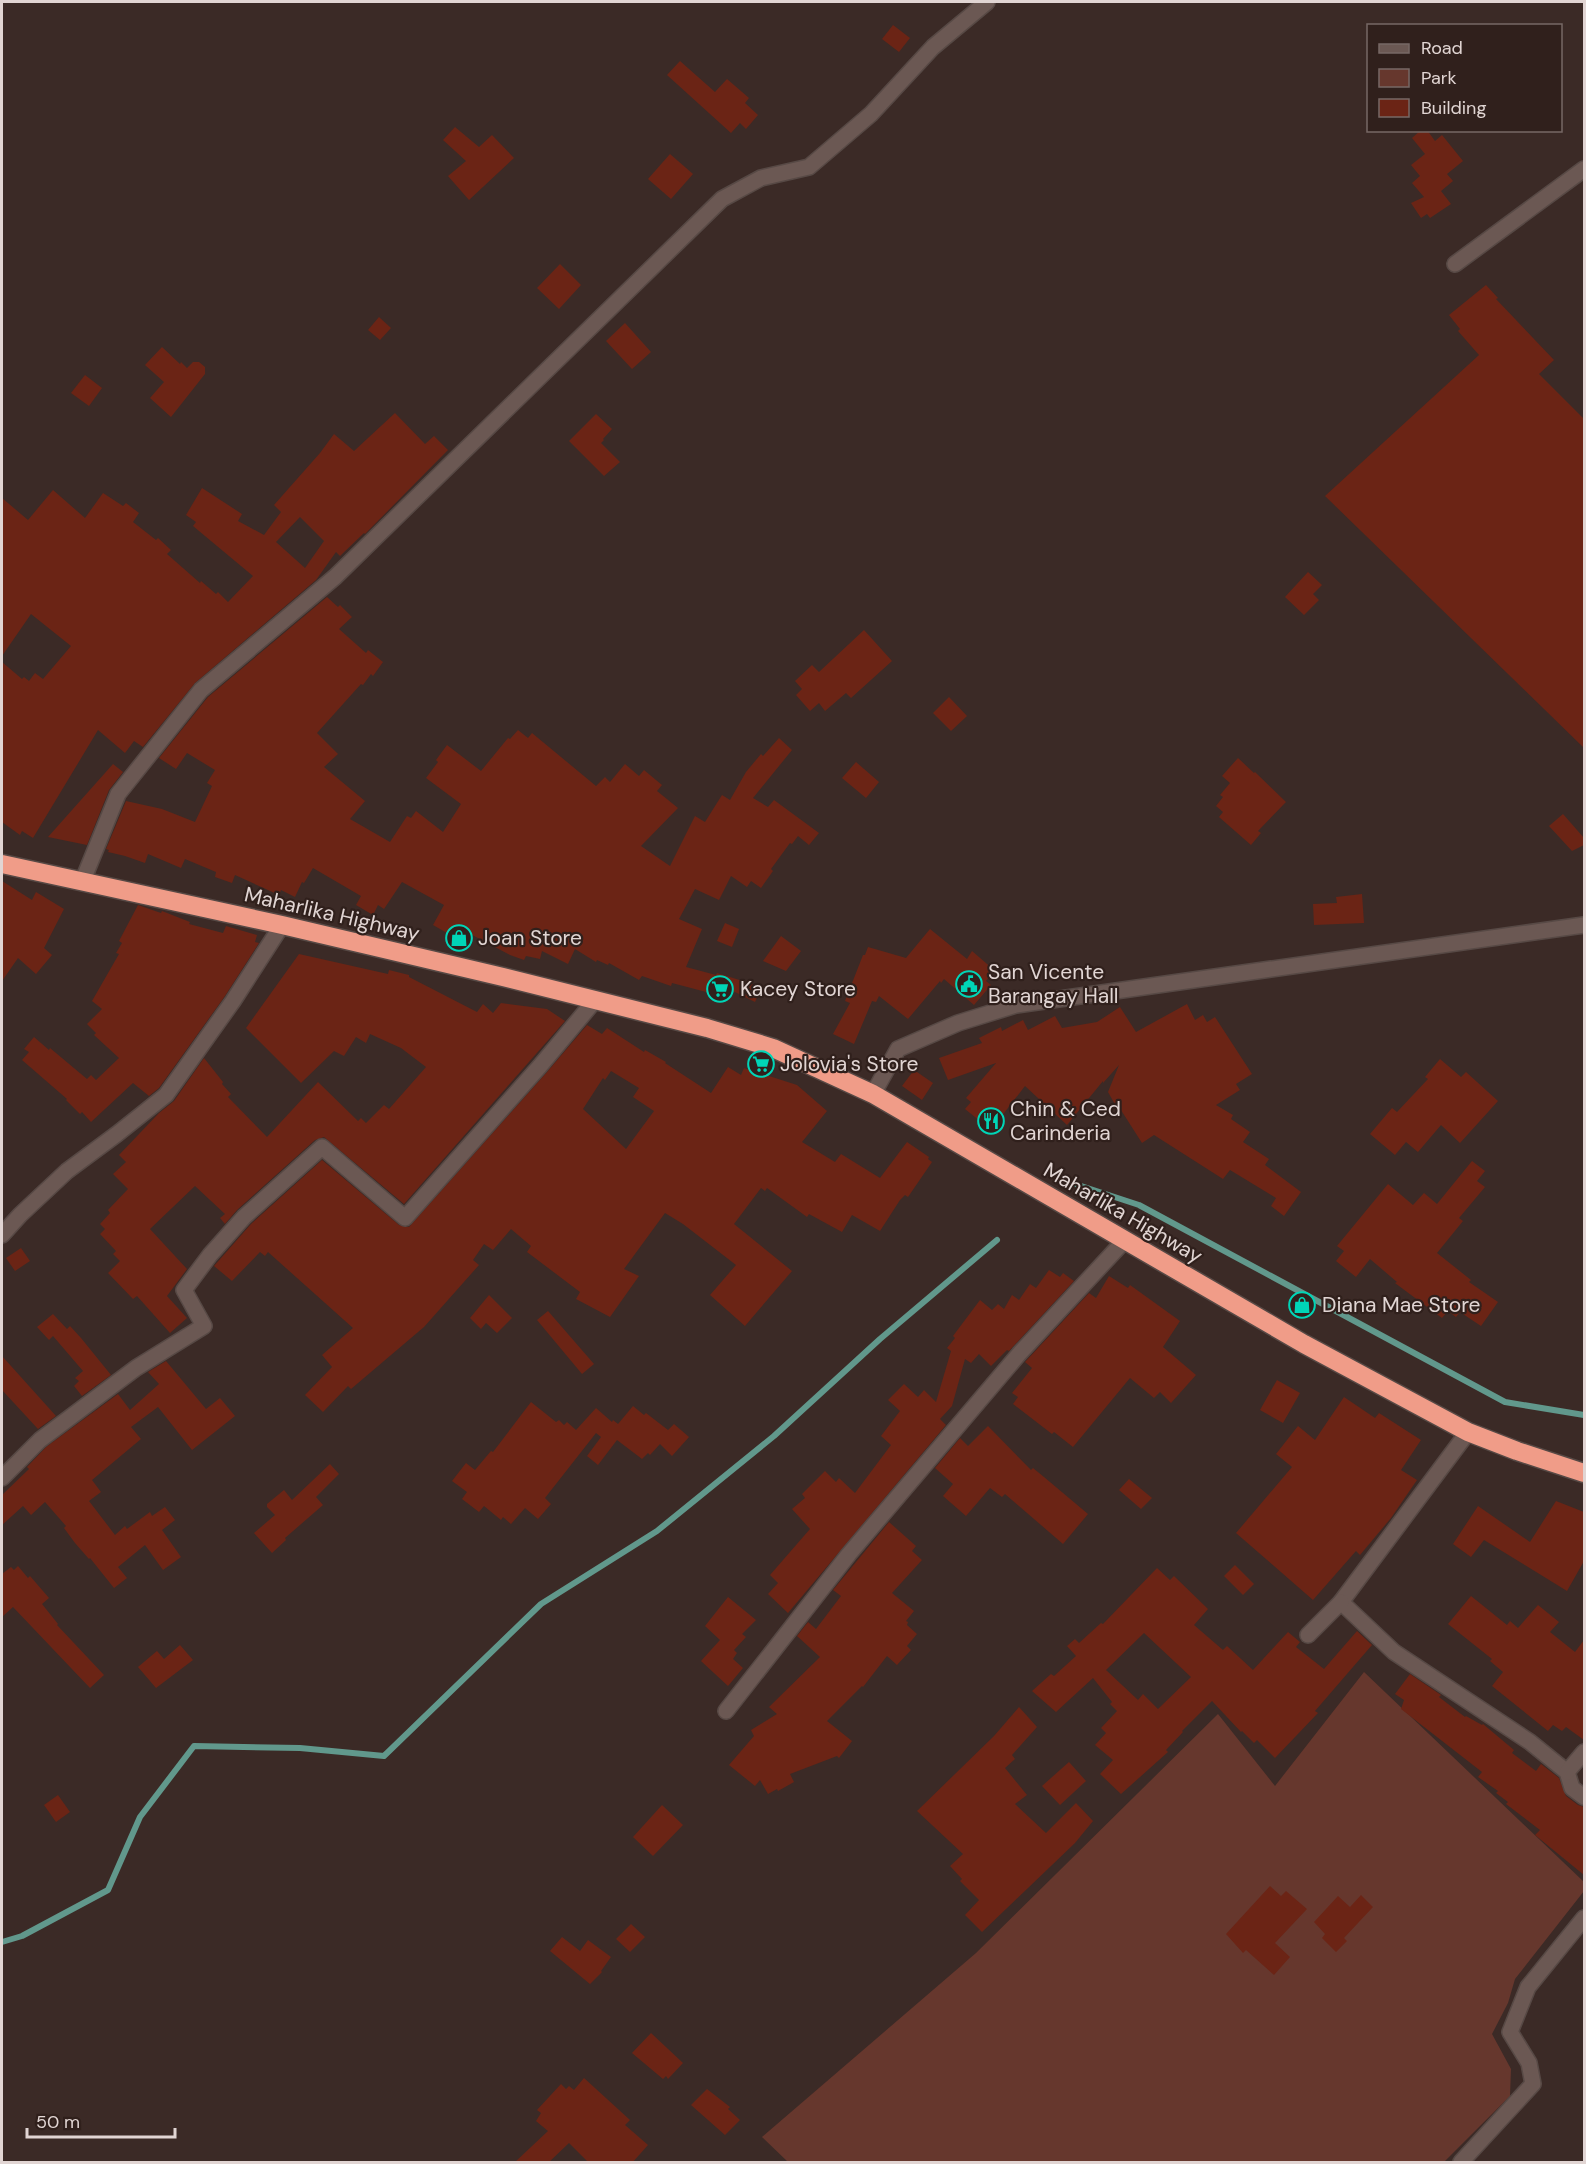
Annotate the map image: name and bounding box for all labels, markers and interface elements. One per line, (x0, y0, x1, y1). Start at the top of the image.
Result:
legend (1367, 24, 1562, 132)
text: Road (1421, 36, 1463, 60)
text: Park (1421, 66, 1457, 90)
text: Building (1421, 96, 1486, 120)
street label: Maharlika Highway (242, 880, 423, 948)
shop icon: Joan Store (444, 923, 474, 953)
place label: Joan Store (478, 924, 582, 952)
place label: San Vicente Barangay Hall (988, 958, 1119, 1010)
public building icon: San Vicente Barangay Hall (954, 969, 984, 999)
supermarket icon: Kacey Store (705, 974, 735, 1004)
place label: Kacey Store (740, 975, 856, 1003)
supermarket icon: Jolovia's Store (746, 1049, 776, 1079)
place label: Jolovia's Store (780, 1050, 919, 1078)
place label: Chin & Ced Carinderia (1010, 1095, 1121, 1147)
restaurant icon: Chin & Ced Carinderia (976, 1106, 1006, 1136)
street label: Maharlika Highway (1038, 1156, 1208, 1270)
shop icon: Diana Mae Store (1287, 1290, 1317, 1320)
place label: Diana Mae Store (1322, 1291, 1481, 1319)
scale bar (27, 2101, 176, 2139)
text: 50 m (36, 2110, 80, 2134)

